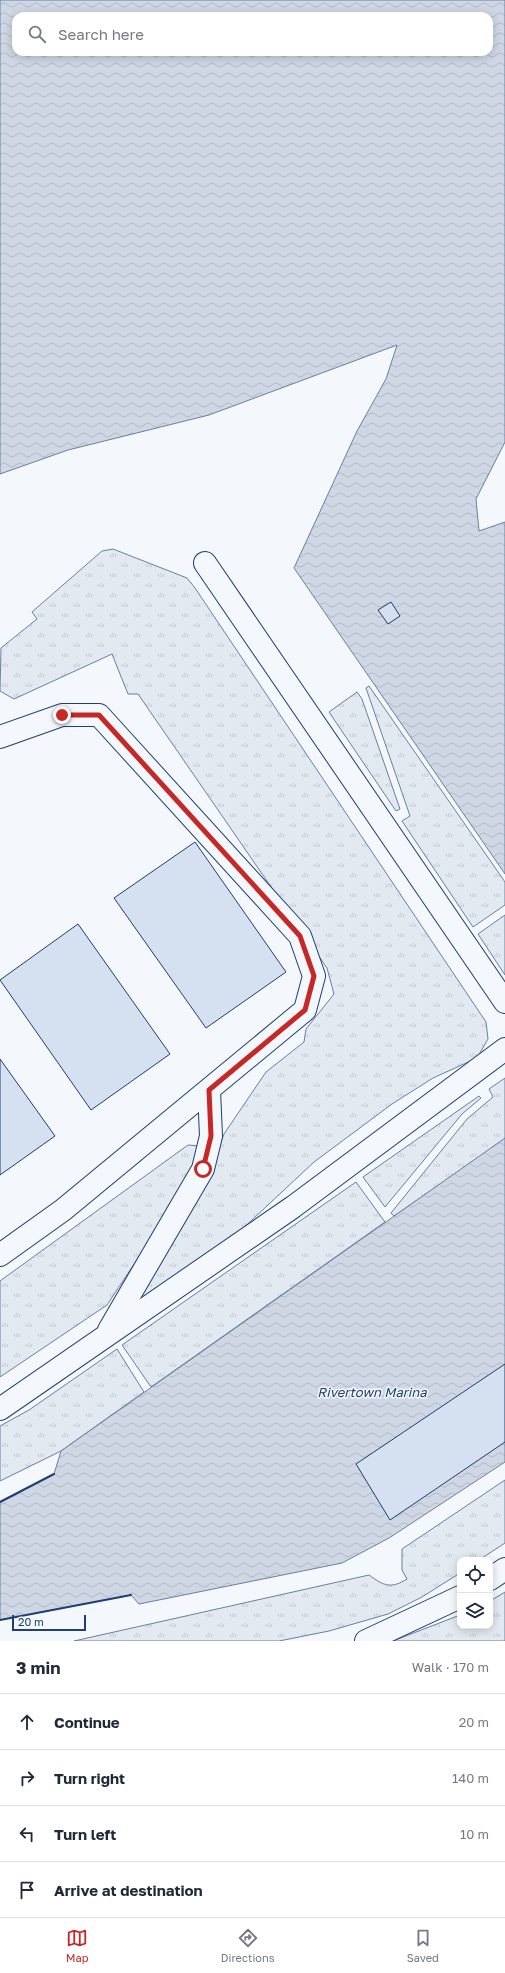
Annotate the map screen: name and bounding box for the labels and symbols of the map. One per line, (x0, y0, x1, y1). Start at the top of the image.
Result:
route end (53, 706, 71, 724)
route start (194, 1160, 212, 1178)
water label: Rivertown Marina (317, 1384, 427, 1400)
scale bar (12, 1613, 86, 1632)

